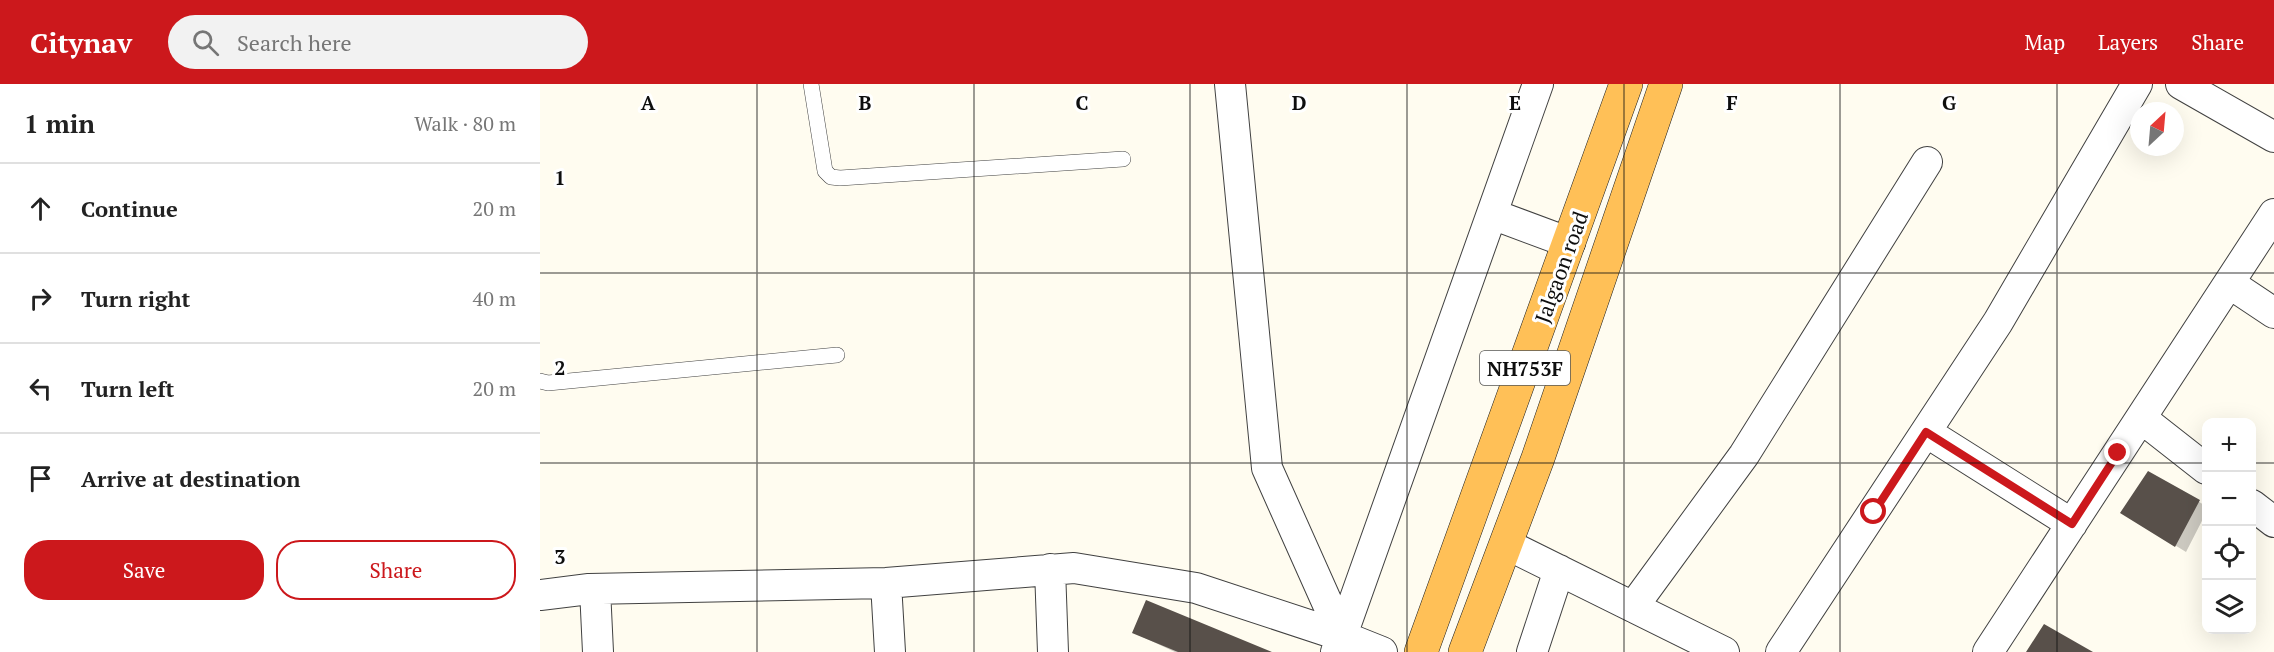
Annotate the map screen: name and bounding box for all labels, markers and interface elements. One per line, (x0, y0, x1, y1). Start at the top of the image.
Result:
search box (168, 15, 588, 69)
text: Citynav (30, 24, 132, 61)
icon: search (189, 26, 222, 59)
text: Search here (237, 28, 352, 57)
text: Map (2024, 28, 2065, 56)
text: Layers (2098, 28, 2158, 56)
text: Share (2191, 28, 2244, 56)
text: A (641, 89, 656, 116)
text: B (859, 89, 872, 116)
text: C (1075, 89, 1089, 116)
text: D (1292, 89, 1306, 116)
text: E (1509, 89, 1521, 116)
text: F (1726, 89, 1738, 116)
text: G (1942, 89, 1956, 116)
north arrow (2130, 102, 2184, 156)
text: 1 min (24, 106, 95, 140)
text: Walk · 80 m (414, 110, 516, 137)
text: 1 (554, 164, 566, 191)
icon: ahead (24, 192, 57, 225)
text: Continue (81, 194, 178, 223)
text: 20 m (473, 195, 516, 222)
street label: Jalgaon road (1528, 207, 1594, 327)
icon: right (24, 282, 57, 315)
text: Turn right (81, 284, 190, 313)
text: 40 m (473, 285, 516, 312)
road number: NH753F (1480, 351, 1570, 385)
text: 2 (554, 354, 566, 381)
icon: left (24, 372, 57, 405)
text: Turn left (81, 374, 174, 403)
text: 20 m (473, 375, 516, 402)
map controls (2202, 418, 2256, 634)
button: + (2202, 418, 2256, 472)
route end (2104, 439, 2130, 465)
icon: arrive (24, 462, 57, 495)
text: Arrive at destination (81, 464, 300, 493)
button: − (2202, 472, 2256, 526)
route start (1860, 498, 1886, 524)
button: locate (2202, 526, 2256, 580)
button: Save (24, 540, 264, 600)
button: Share (276, 540, 516, 600)
text: 3 (554, 543, 566, 570)
button: layers (2202, 580, 2256, 634)

